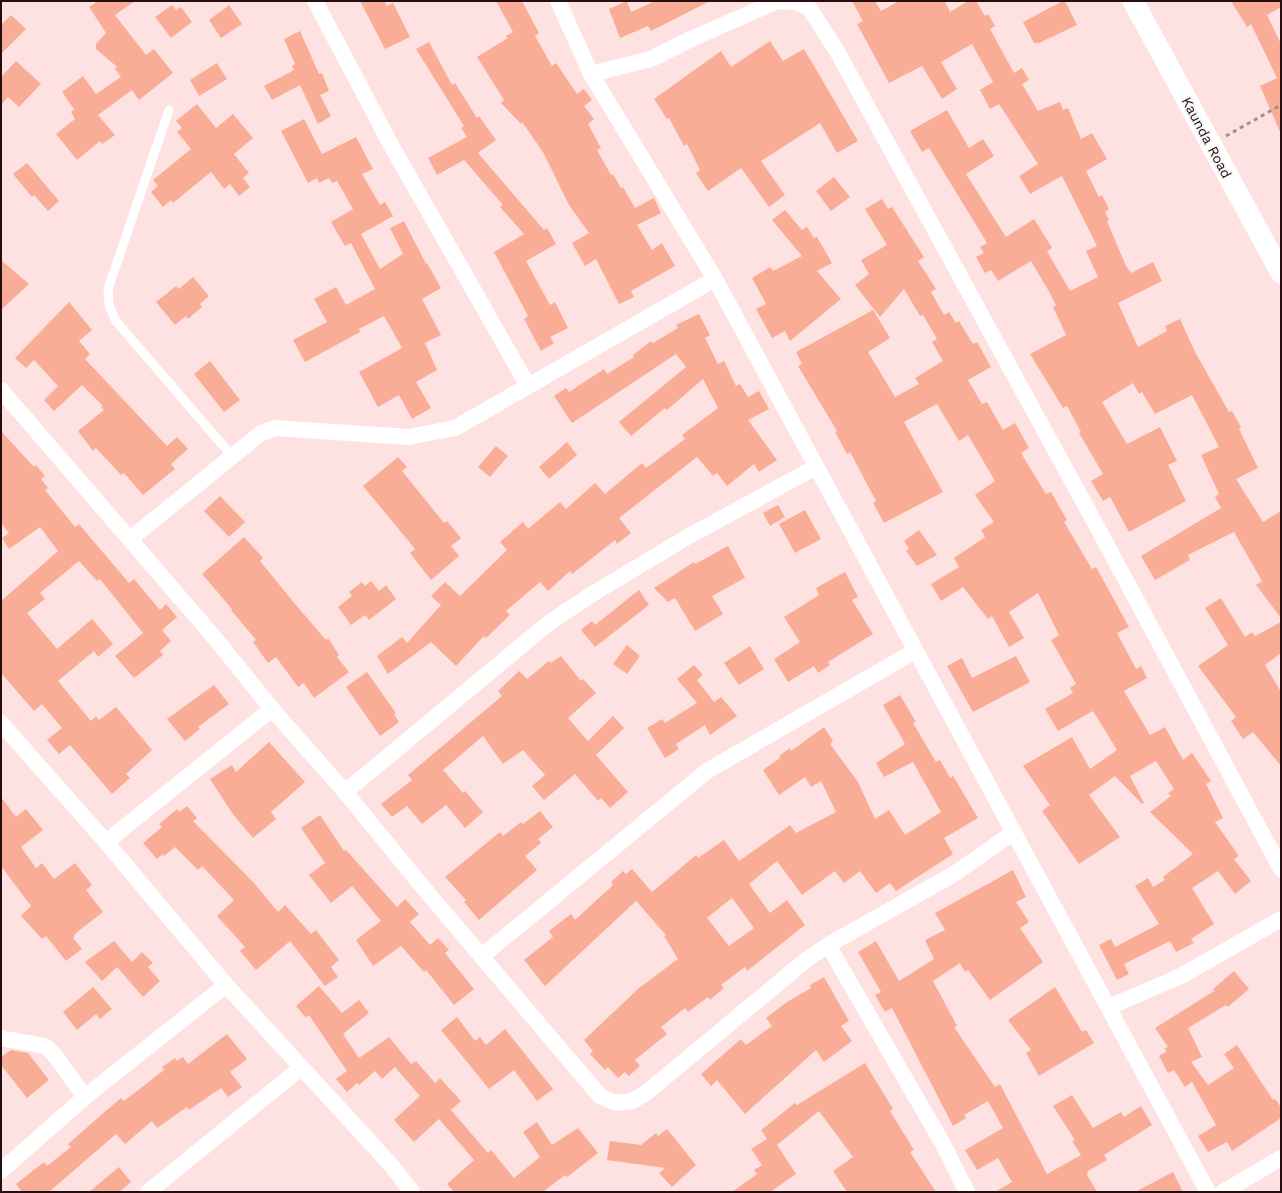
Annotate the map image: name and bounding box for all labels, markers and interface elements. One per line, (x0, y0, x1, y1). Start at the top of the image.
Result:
street label: Kaunda Road (1177, 94, 1235, 182)

